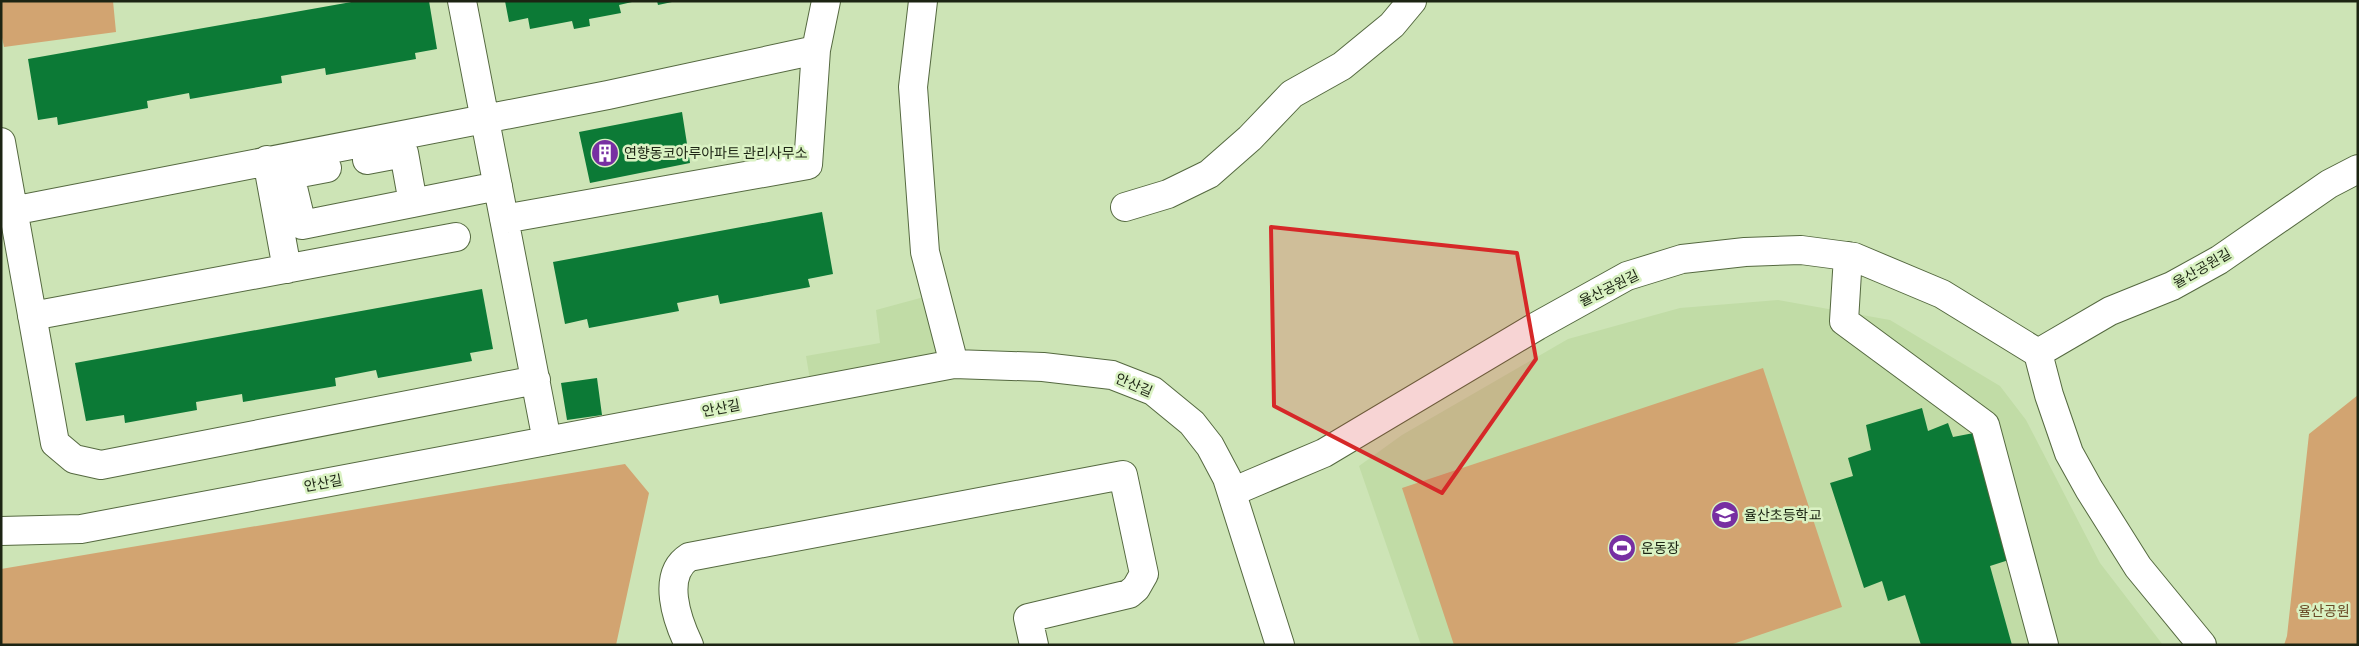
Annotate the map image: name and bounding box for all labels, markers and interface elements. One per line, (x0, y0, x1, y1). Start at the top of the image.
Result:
building icon: 연향동코아루아파트 관리사무소 (590, 138, 620, 168)
place label: 연향동코아루아파트 관리사무소 (624, 144, 808, 162)
street label: 율산공원길 (2170, 244, 2234, 292)
street label: 율산공원길 (1576, 266, 1642, 310)
street label: 안산길 (1113, 369, 1155, 401)
street label: 안산길 (700, 395, 742, 421)
street label: 안산길 (302, 470, 344, 496)
school or university icon: 율산초등학교 (1710, 500, 1740, 530)
place label: 율산초등학교 (1744, 506, 1821, 524)
sports icon: 운동장 (1607, 533, 1637, 563)
place label: 운동장 (1641, 539, 1680, 557)
park label: 율산공원 (2298, 602, 2350, 620)

